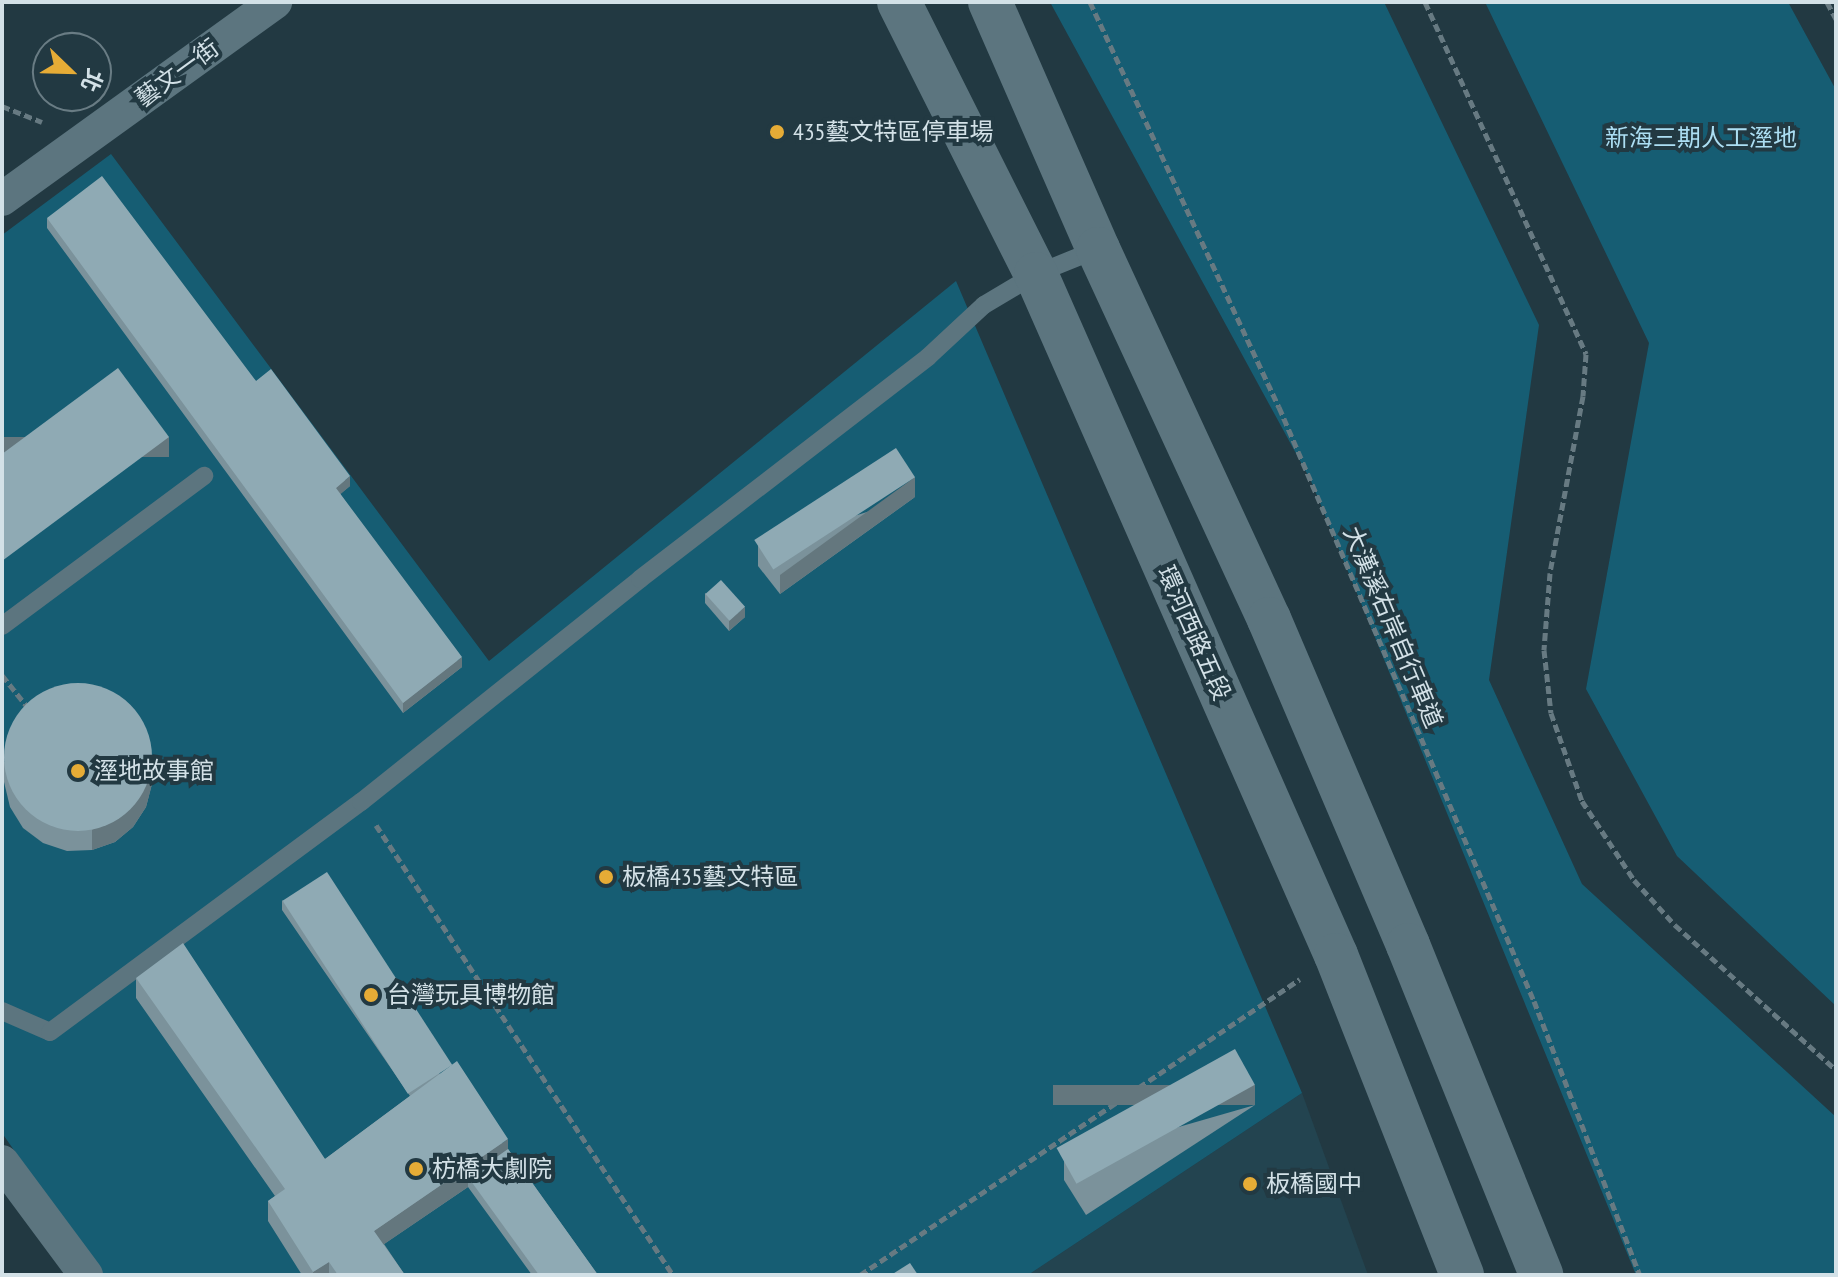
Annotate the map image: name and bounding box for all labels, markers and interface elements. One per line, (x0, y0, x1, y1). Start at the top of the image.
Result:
north arrow (32, 32, 112, 112)
street label: 藝文一街 (130, 33, 224, 113)
text: 北 (75, 65, 109, 96)
place label: 435藝文特區停車場 (793, 118, 993, 146)
marker: 435藝文特區停車場 (768, 123, 786, 141)
park label: 新海三期人工溼地 (1605, 124, 1797, 152)
street label: 大漢溪右岸自行車道 (1338, 522, 1448, 732)
street label: 環河西路五段 (1152, 561, 1236, 705)
place label: 溼地故事館 (94, 757, 214, 785)
marker: 溼地故事館 (69, 762, 87, 780)
place label: 板橋435藝文特區 (622, 863, 798, 891)
marker: 板橋435藝文特區 (597, 868, 615, 886)
place label: 台灣玩具博物館 (387, 981, 555, 1009)
marker: 台灣玩具博物館 (362, 986, 380, 1004)
place label: 枋橋大劇院 (432, 1155, 552, 1183)
marker: 枋橋大劇院 (407, 1160, 425, 1178)
place label: 板橋國中 (1266, 1170, 1362, 1198)
marker: 板橋國中 (1241, 1175, 1259, 1193)

